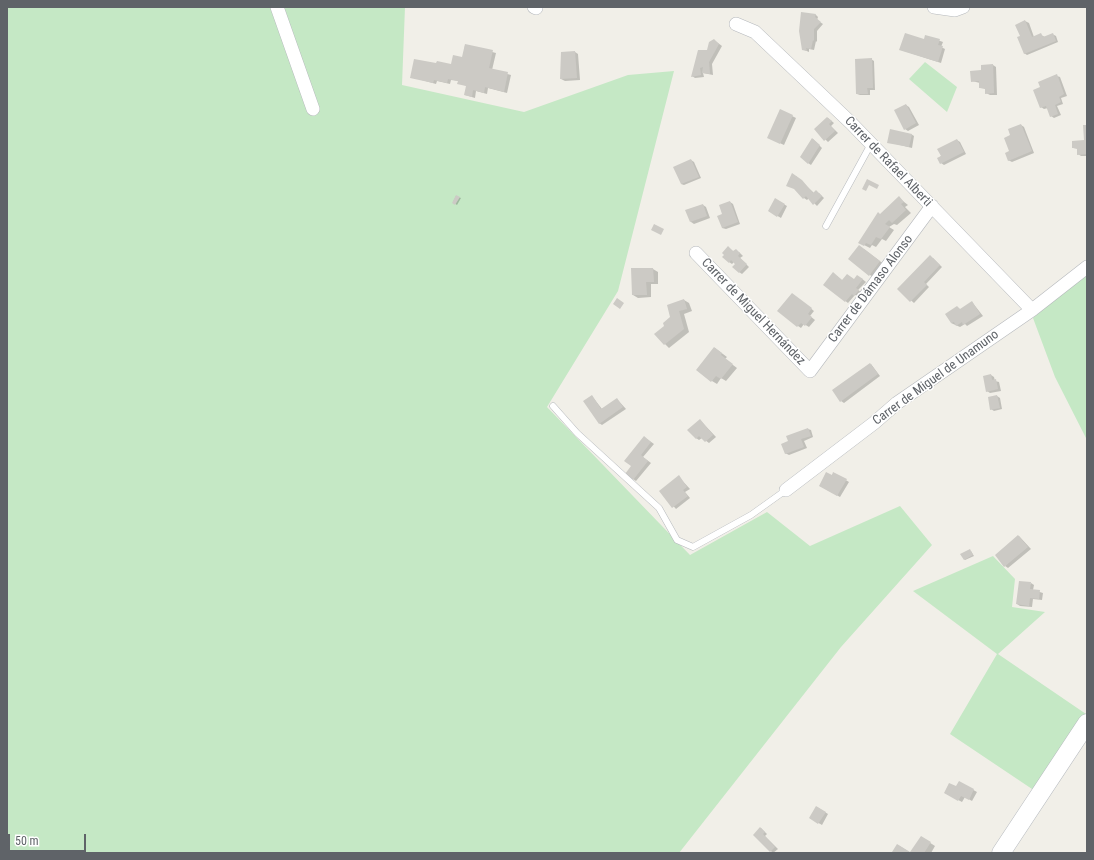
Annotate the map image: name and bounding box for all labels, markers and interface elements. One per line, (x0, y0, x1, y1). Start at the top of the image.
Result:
street label: Carrer de Rafael Alberti (841, 114, 935, 210)
street label: Carrer de Dámaso Alonso (825, 232, 917, 346)
street label: Carrer de Miguel Hernández (698, 255, 808, 369)
street label: Carrer de Miguel de Unamuno (870, 327, 1002, 429)
scale bar (10, 826, 88, 852)
text: 50 m (15, 834, 39, 848)

